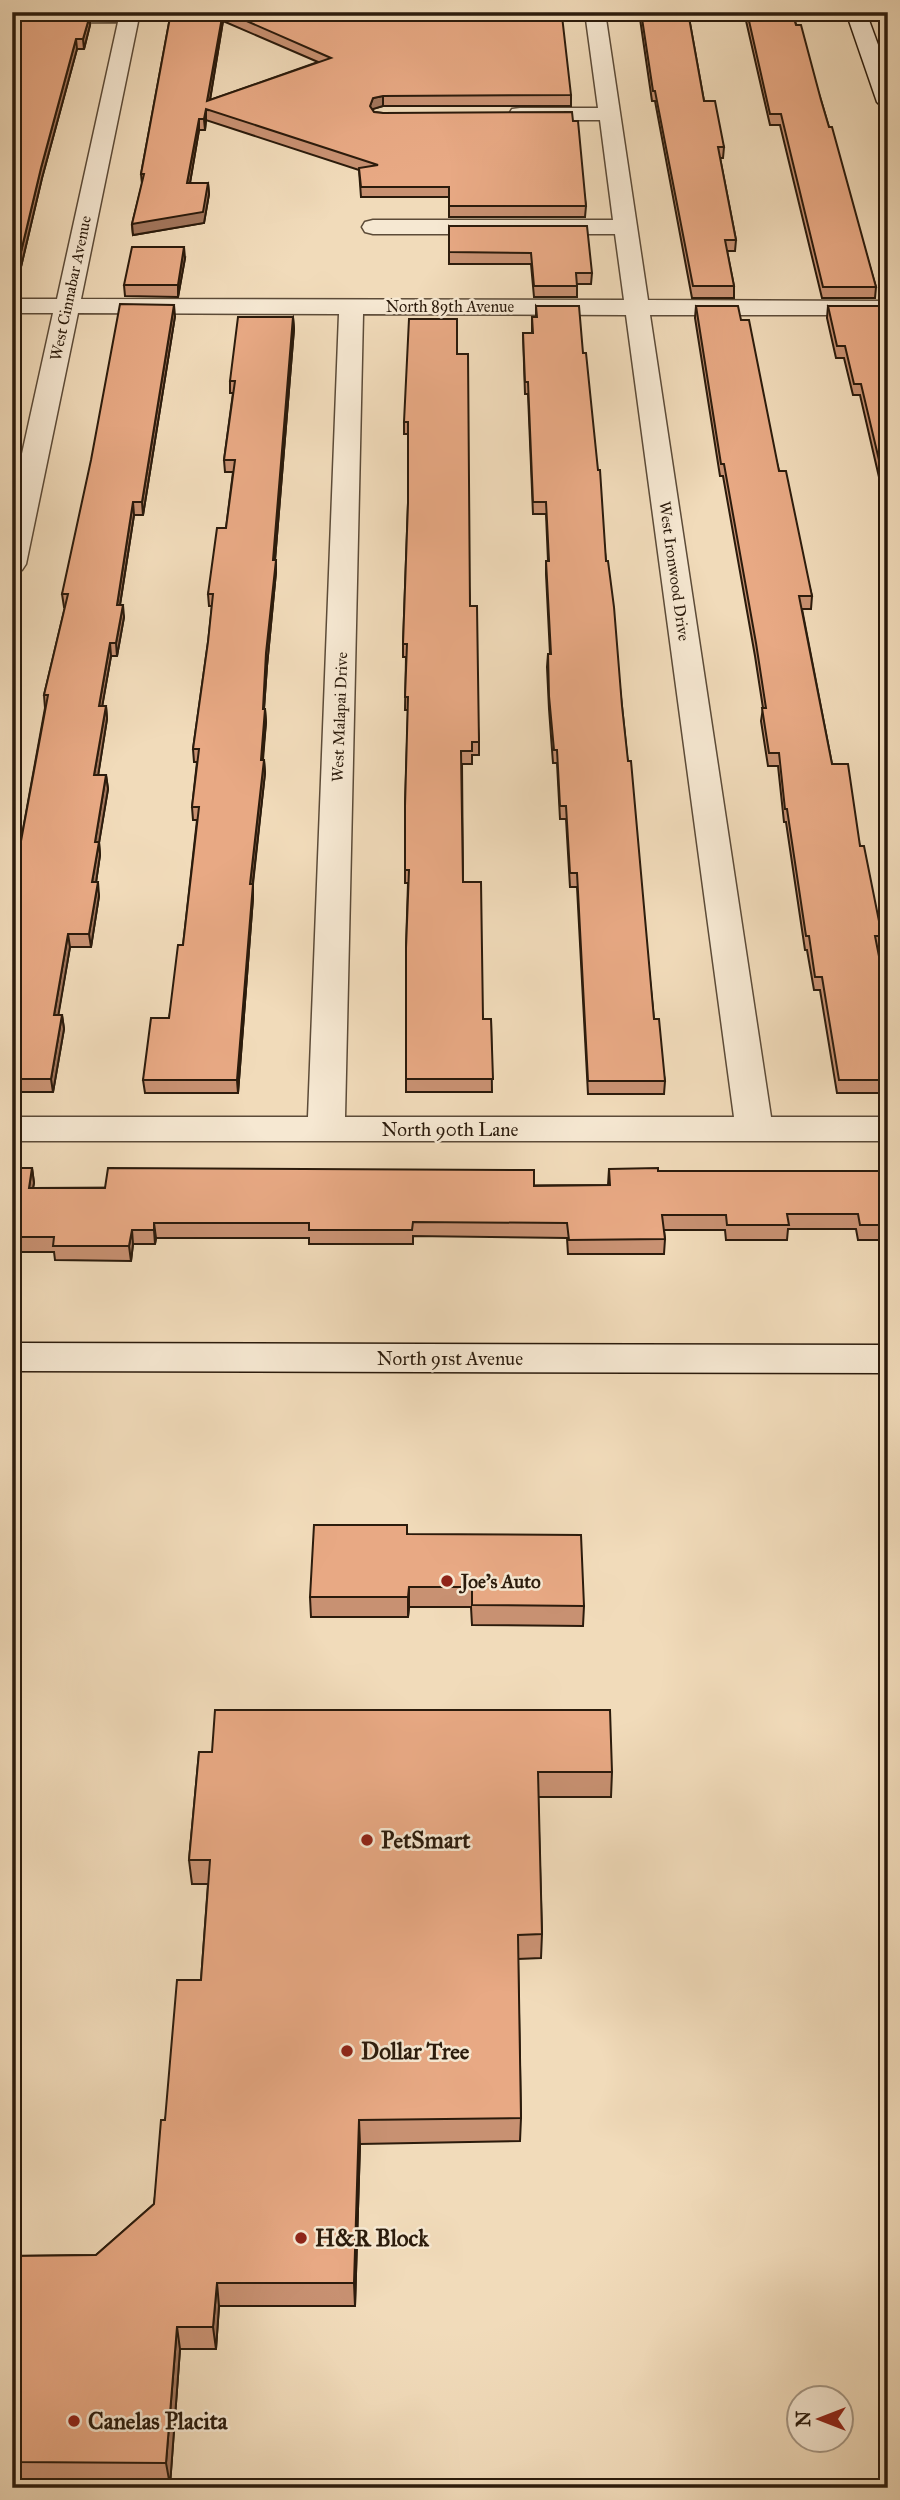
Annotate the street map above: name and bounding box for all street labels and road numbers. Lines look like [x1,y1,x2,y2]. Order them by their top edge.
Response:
street label: West Cinnabar Avenue [46,214,95,362]
street label: North 89th Avenue [386,297,515,316]
street label: West Ironwood Drive [655,500,694,642]
street label: West Malapai Drive [328,651,351,782]
street label: North 90th Lane [382,1118,518,1141]
street label: North 91st Avenue [377,1347,523,1370]

